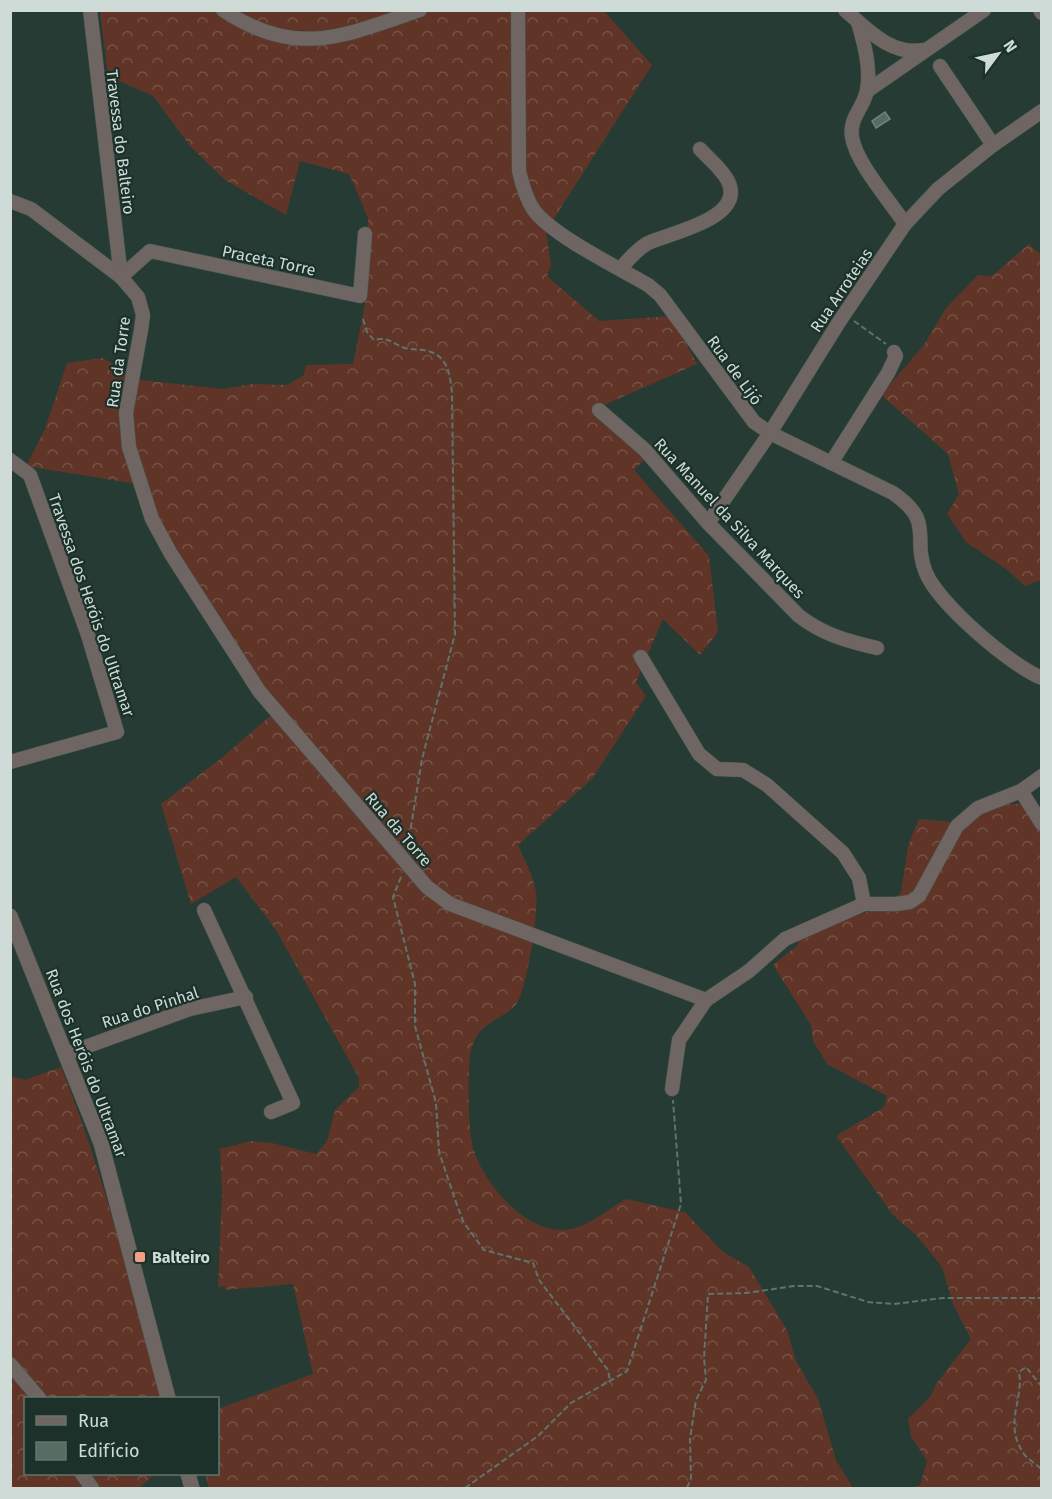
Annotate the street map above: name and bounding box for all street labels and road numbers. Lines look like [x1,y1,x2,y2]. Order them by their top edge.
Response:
street label: Travessa do Balteiro [102,69,139,216]
street label: Praceta Torre [220,241,317,280]
street label: Rua Arroteias [806,245,876,336]
street label: Rua da Torre [103,315,134,409]
street label: Rua de Lijó [703,332,766,409]
street label: Rua Manuel da Silva Marques [650,434,809,602]
street label: Travessa dos Heróis do Ultramar [44,491,139,720]
street label: Rua da Torre [361,788,436,870]
street label: Rua dos Heróis do Ultramar [42,966,132,1161]
street label: Rua do Pinhal [99,983,201,1032]

